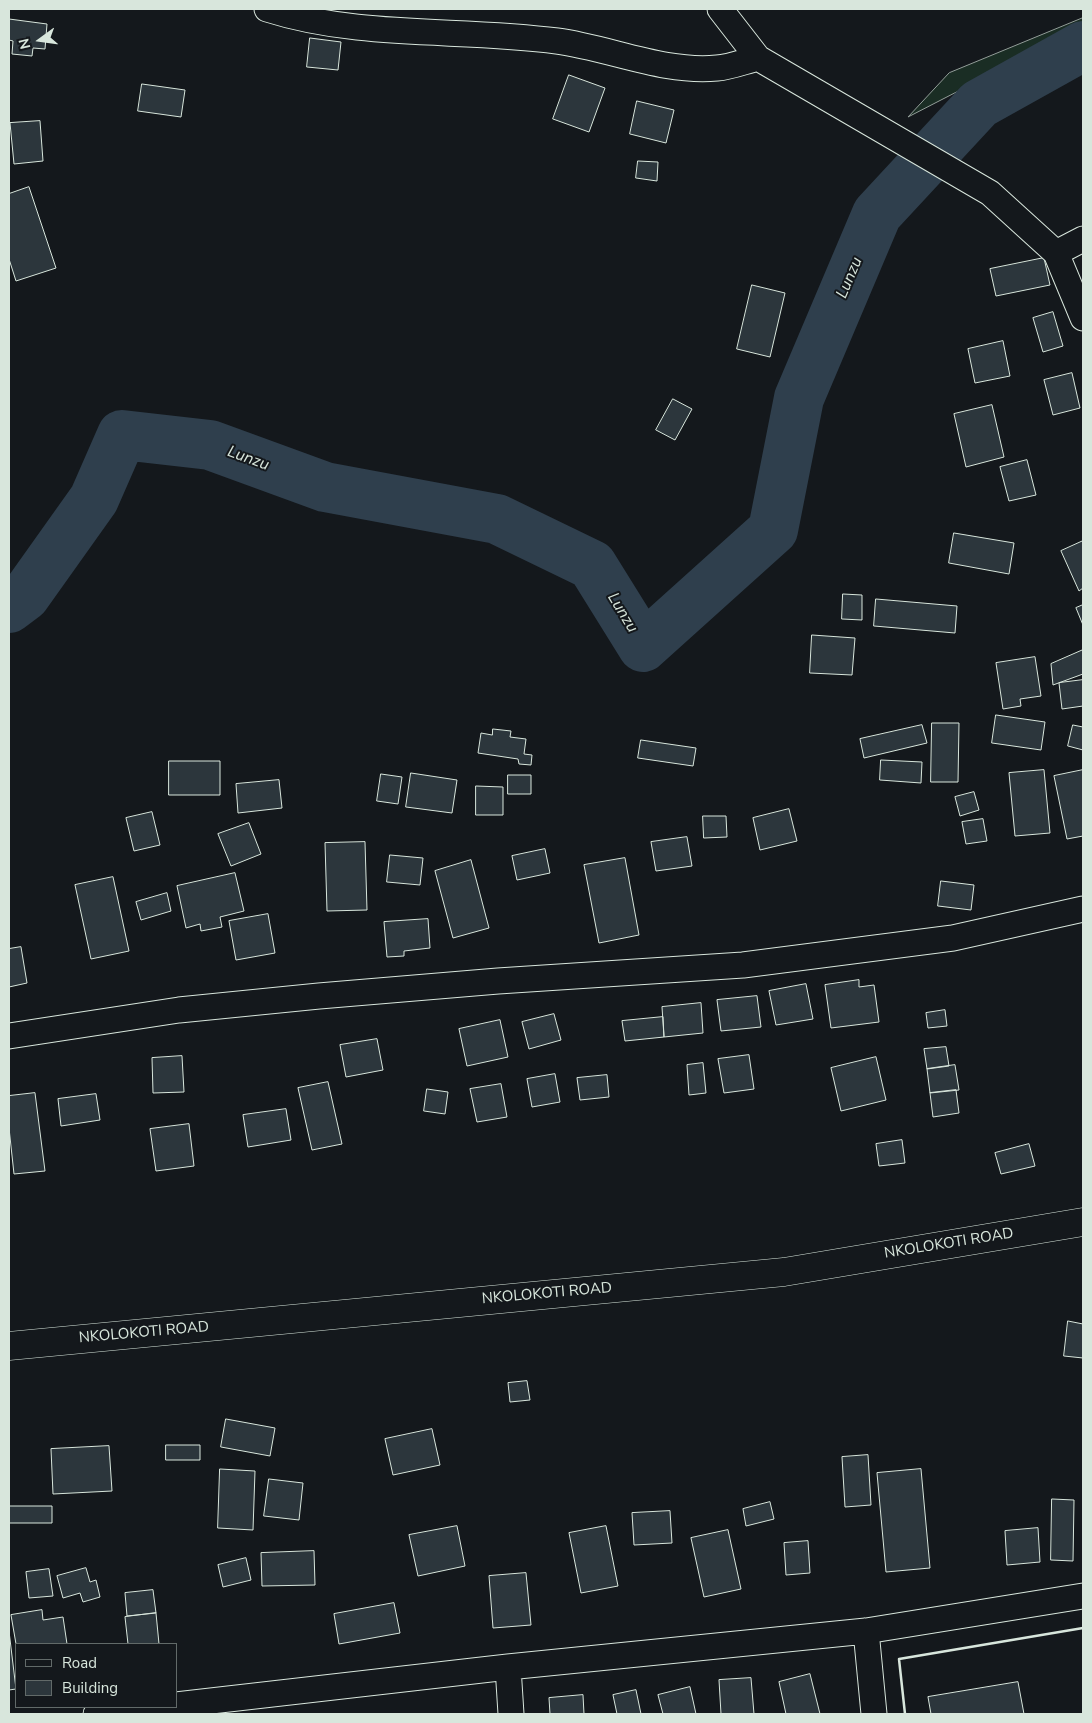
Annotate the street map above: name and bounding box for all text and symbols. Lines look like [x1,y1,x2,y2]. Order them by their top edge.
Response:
north arrow [15,15,65,65]
text: N [14,36,35,51]
water label: Lunzu [833,254,867,302]
water label: Lunzu [225,443,271,475]
water label: Lunzu [603,590,641,636]
street label: NKOLOKOTI ROAD [883,1225,1015,1263]
street label: NKOLOKOTI ROAD [481,1279,613,1309]
street label: NKOLOKOTI ROAD [78,1318,210,1348]
legend [15,1643,178,1708]
text: Road [62,1653,97,1673]
text: Building [62,1678,118,1698]

